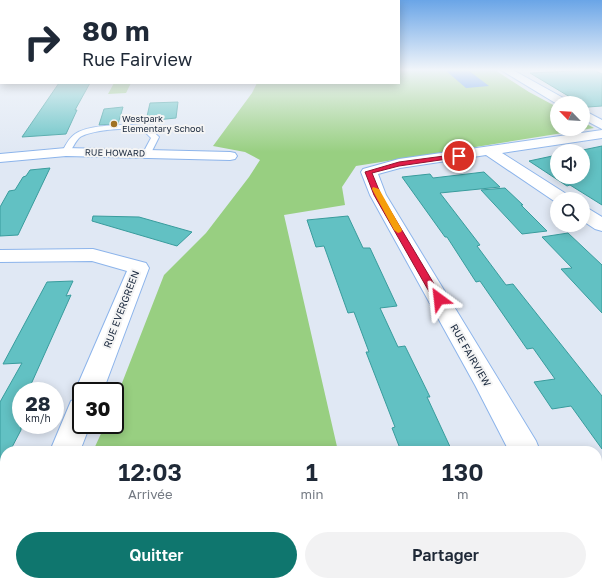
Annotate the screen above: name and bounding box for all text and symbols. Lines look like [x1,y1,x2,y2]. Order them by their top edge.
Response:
text: 80 m [82,14,150,47]
icon: right [16,16,68,68]
text: Rue Fairview [82,48,192,70]
north arrow [550,96,590,136]
map controls [550,96,590,232]
place label: Westpark Elementary School [122,113,204,134]
marker: Westpark Elementary School [109,119,119,129]
pin [442,139,476,173]
button: sound [550,144,590,184]
icon: arrive [448,145,470,167]
street label: RUE HOWARD [85,146,145,159]
button: search [550,192,590,232]
street label: RUE EVERGREEN [101,269,141,349]
position arrow [418,278,460,320]
street label: RUE FAIRVIEW [448,322,494,389]
speed limit sign: 30 [72,382,124,434]
text: 28 [25,391,50,415]
text: km/h [25,412,51,424]
text: 12:03 [118,457,182,486]
text: 1 [306,457,318,486]
text: 130 [442,457,484,486]
text: Arrivée [128,486,172,502]
text: min [300,486,323,502]
text: m [457,486,468,502]
button: Quitter [16,532,297,578]
button: Partager [305,532,586,578]

